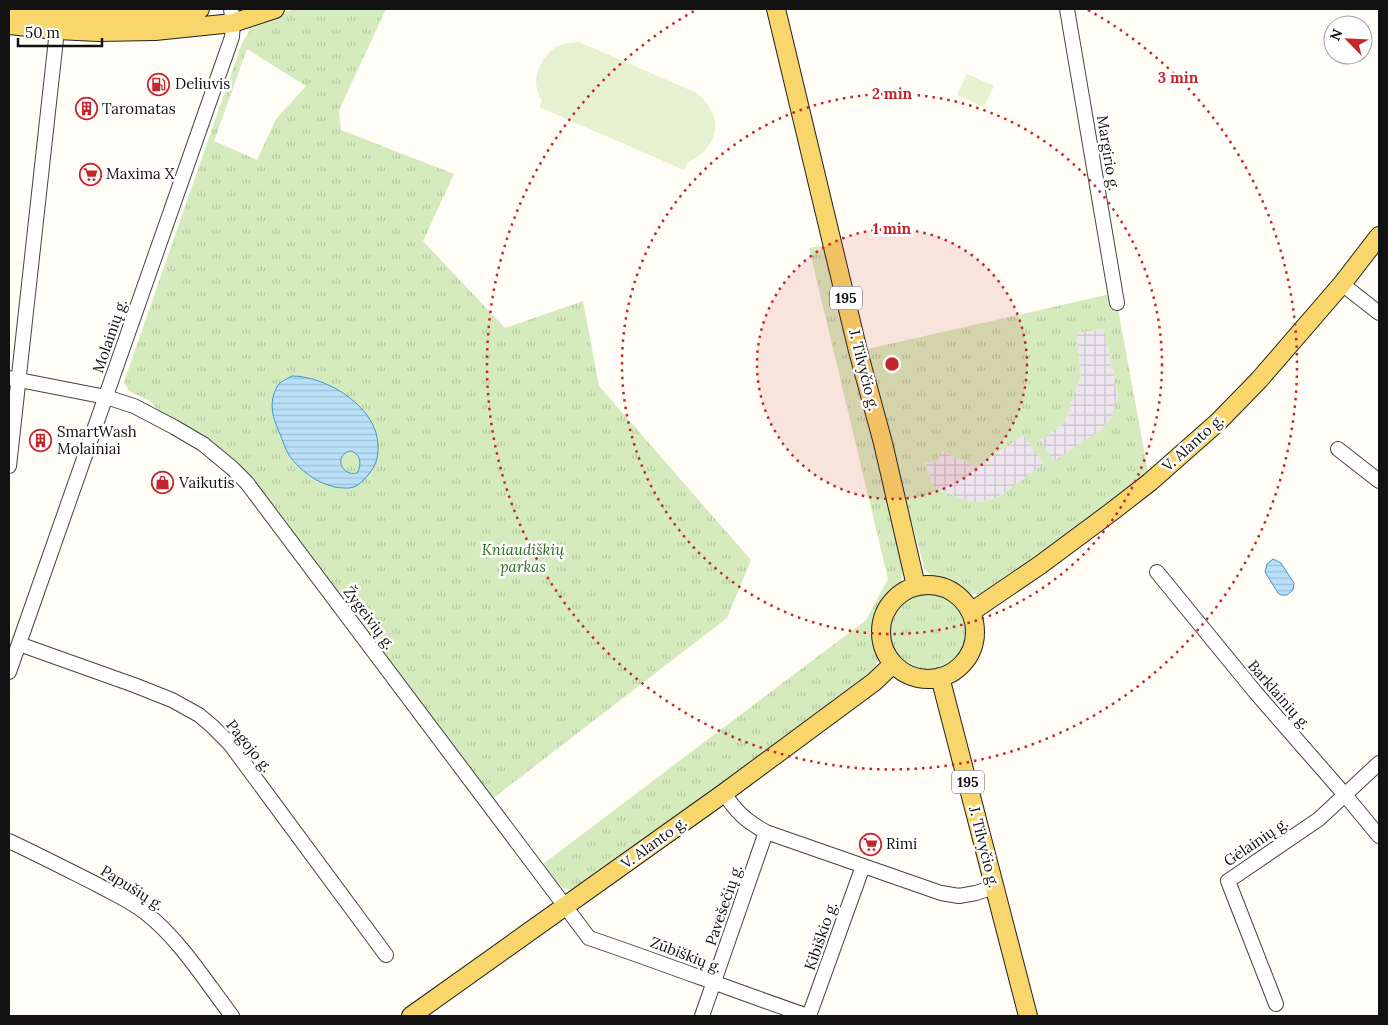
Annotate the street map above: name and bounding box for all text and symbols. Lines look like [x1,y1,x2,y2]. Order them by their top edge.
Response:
scale bar [18,15,101,47]
north arrow [1323,15,1373,65]
text: 50 m [25,23,60,42]
text: N [1326,26,1347,43]
text: 3 min [1158,68,1199,87]
fuel station icon: Deliuvis [147,72,171,96]
place label: Deliuvis [175,74,230,93]
text: 2 min [872,84,913,103]
building icon: Taromatas [74,97,98,121]
place label: Taromatas [102,99,176,118]
street label: Margirio g. [1093,114,1124,192]
supermarket icon: Maxima X [78,162,102,186]
place label: Maxima X [106,164,175,183]
text: 1 min [873,219,912,238]
road number: 195 [830,286,862,310]
street label: Molainių g. [88,296,131,375]
street label: J. Tilvyčio g. [845,326,884,412]
centre of rings [883,355,901,373]
street label: V. Alanto g. [1157,410,1227,476]
place label: SmartWash Molainiai [57,422,137,458]
building icon: SmartWash Molainiai [29,429,53,453]
shop icon: Vaikutis [151,471,175,495]
place label: Vaikutis [178,473,234,492]
park label: Kniaudiškių parkas [482,540,564,576]
street label: Žygeivių g. [340,583,399,653]
street label: Barklainių g. [1244,656,1315,733]
street label: Pagojo g. [222,715,276,776]
road number: 195 [952,770,984,794]
street label: J. Tilvyčio g. [965,803,1004,889]
street label: V. Alanto g. [616,812,690,873]
street label: Gėlainių g. [1220,813,1292,870]
supermarket icon: Rimi [858,832,882,856]
place label: Rimi [886,834,917,853]
street label: Papušių g. [97,861,167,914]
street label: Pavešečių g. [701,862,746,948]
street label: Kibiškio g. [800,899,841,973]
street label: Zūbiškių g. [648,932,725,977]

